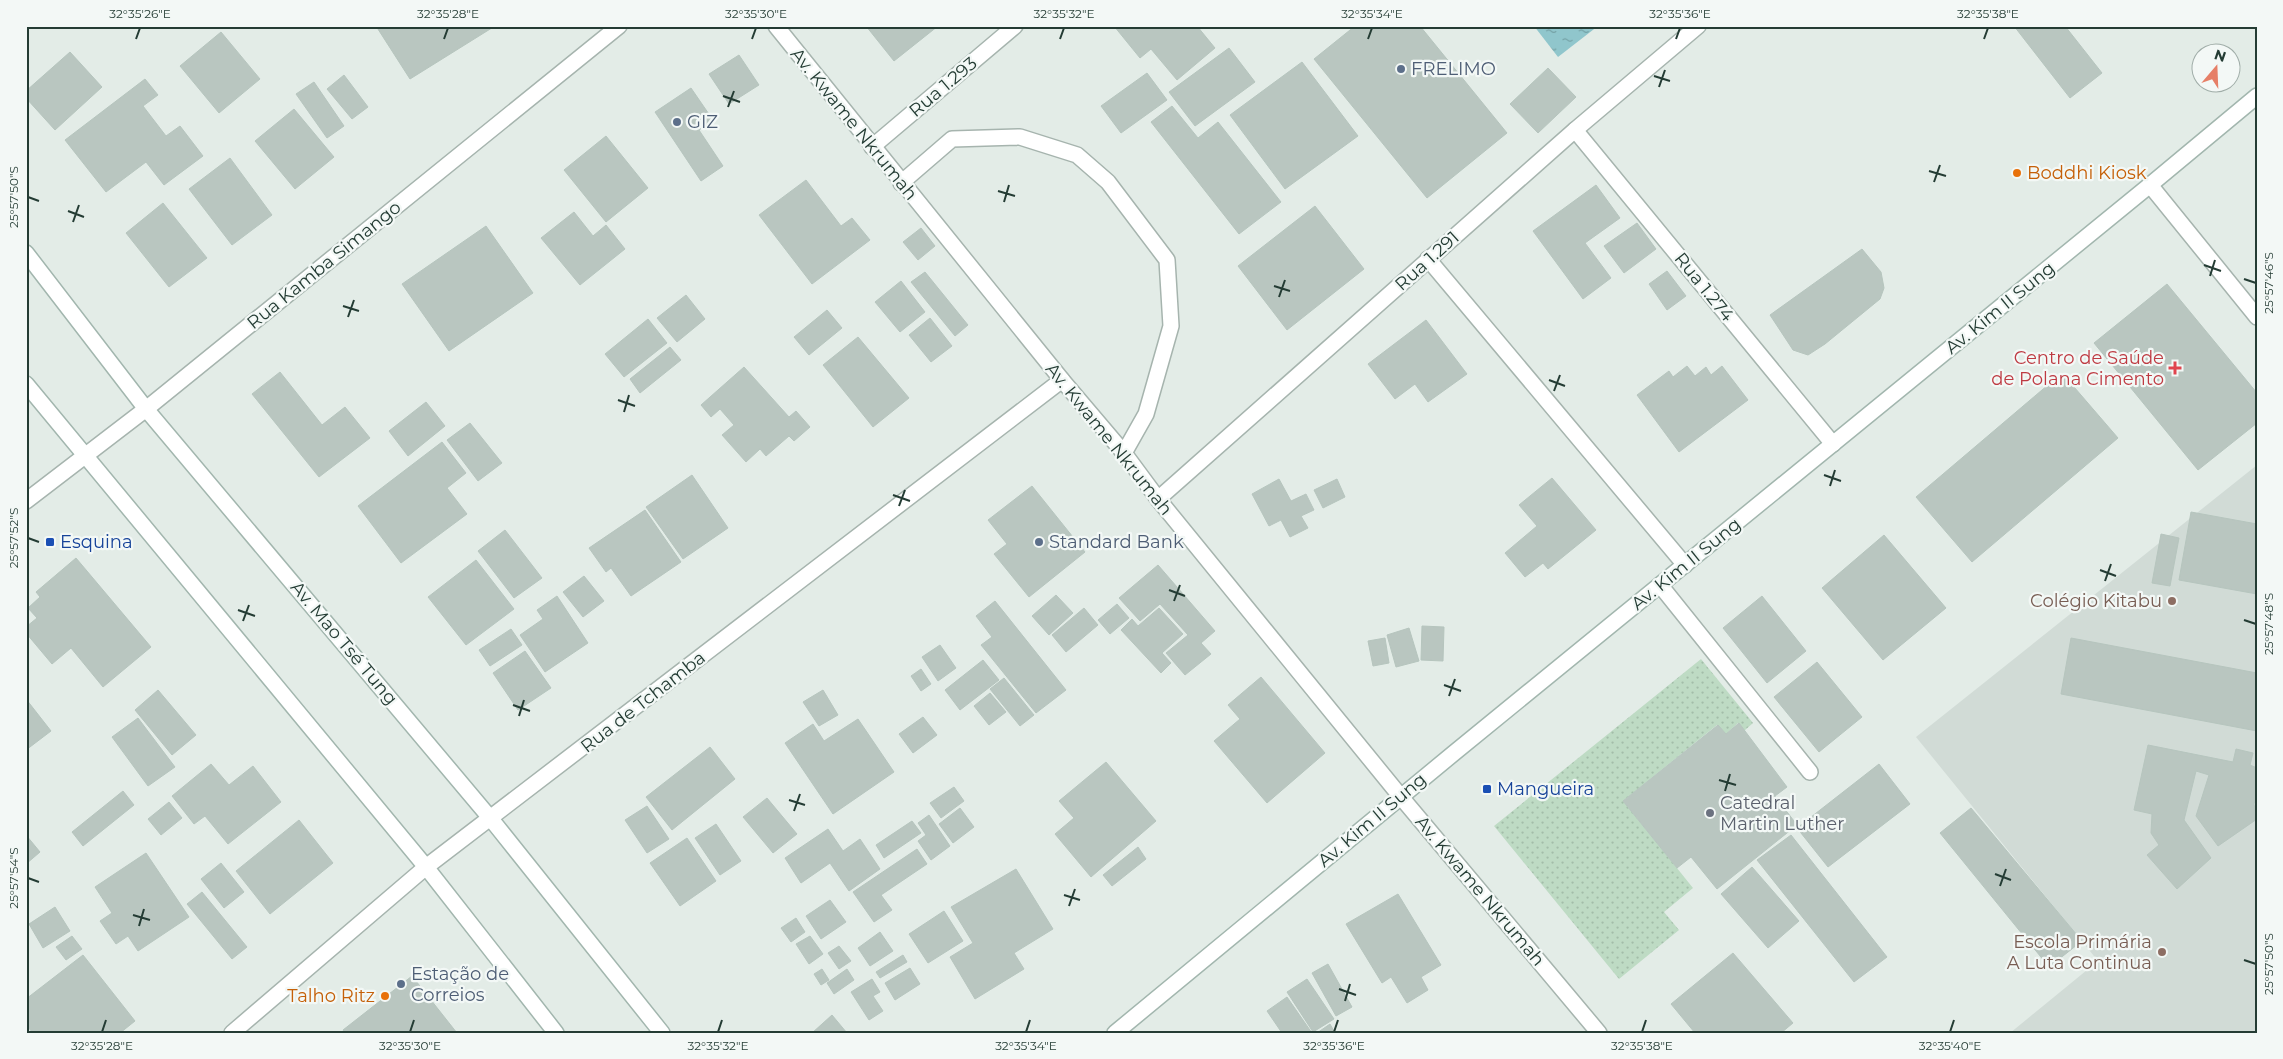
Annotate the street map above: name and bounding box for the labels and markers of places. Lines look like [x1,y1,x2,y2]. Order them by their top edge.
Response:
place label: FRELIMO [1411,58,1496,80]
marker: FRELIMO [1395,63,1407,75]
place label: GIZ [687,111,718,133]
marker: GIZ [671,116,683,128]
place label: Boddhi Kiosk [2027,162,2147,184]
marker: Boddhi Kiosk [2011,167,2023,179]
place label: Centro de Saúde de Polana Cimento [1991,347,2164,390]
marker: Centro de Saúde de Polana Cimento [2168,361,2182,375]
place label: Esquina [60,531,133,553]
place label: Standard Bank [1049,531,1184,553]
marker: Esquina [44,536,56,548]
marker: Standard Bank [1033,536,1045,548]
place label: Colégio Kitabu [2030,590,2162,612]
marker: Colégio Kitabu [2166,595,2178,607]
place label: Mangueira [1497,778,1594,800]
marker: Mangueira [1481,783,1493,795]
place label: Catedral Martin Luther [1720,792,1844,835]
marker: Catedral Martin Luther [1704,807,1716,819]
place label: Escola Primária A Luta Continua [2007,931,2152,974]
marker: Escola Primária A Luta Continua [2156,946,2168,958]
place label: Estação de Correios [411,963,509,1006]
marker: Estação de Correios [395,978,407,990]
place label: Talho Ritz [287,985,375,1007]
marker: Talho Ritz [379,990,391,1002]

